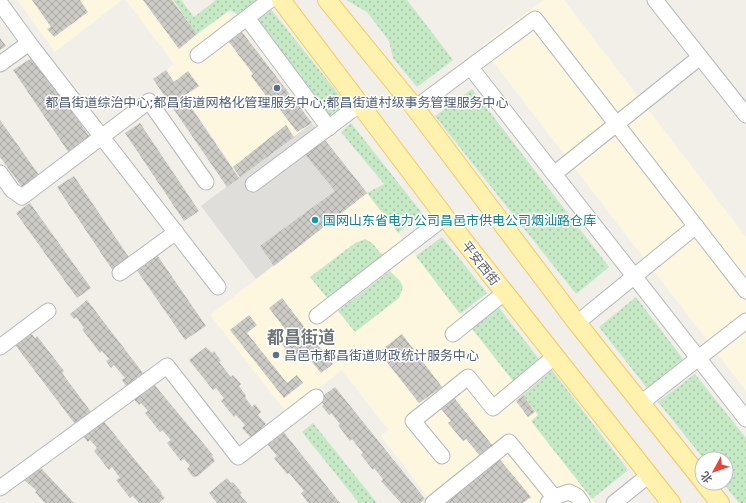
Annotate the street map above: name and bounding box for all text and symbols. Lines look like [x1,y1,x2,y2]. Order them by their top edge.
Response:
marker: 都昌街道综治中心;都昌街道网格化管理服务中心;都昌街道村级事务管理服务中心 [272,83,282,93]
place label: 都昌街道综治中心;都昌街道网格化管理服务中心;都昌街道村级事务管理服务中心 [46,94,508,110]
place label: 国网山东省电力公司昌邑市供电公司烟汕路仓库 [323,212,596,228]
marker: 国网山东省电力公司昌邑市供电公司烟汕路仓库 [310,215,320,225]
street label: 平安西街 [459,238,503,288]
district label: 都昌街道 [267,326,335,347]
place label: 昌邑市都昌街道财政统计服务中心 [284,347,479,363]
marker: 昌邑市都昌街道财政统计服务中心 [271,350,281,360]
north arrow [694,451,734,491]
text: 北 [697,469,714,486]

